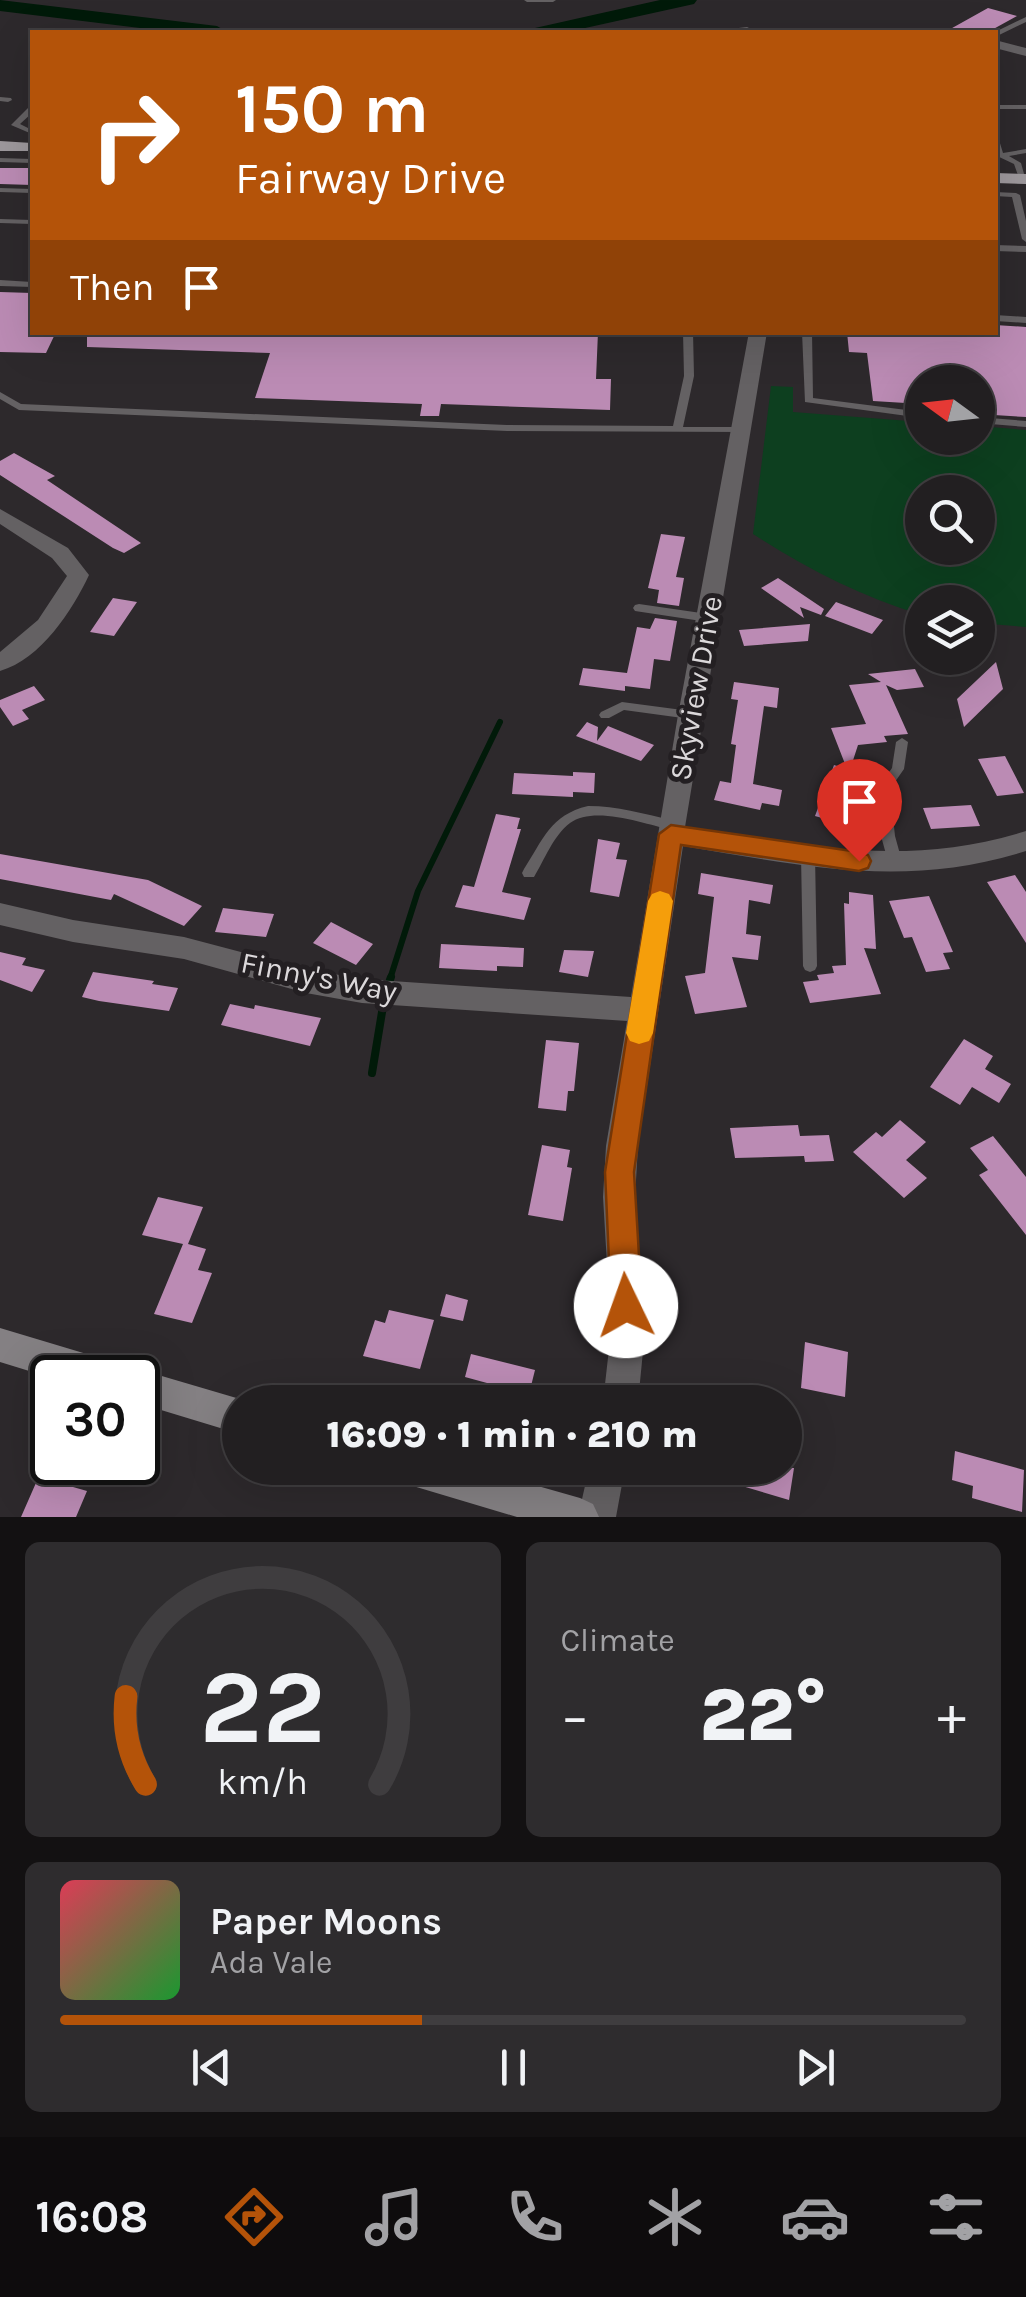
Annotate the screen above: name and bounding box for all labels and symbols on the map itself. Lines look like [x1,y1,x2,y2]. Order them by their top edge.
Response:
north arrow [905,365,995,455]
street label: Skyview Drive [662,593,730,783]
pin [817,759,902,862]
street label: Finny's Way [238,944,400,1010]
position arrow [574,1254,678,1358]
speed limit sign: 30 [30,1355,160,1485]

